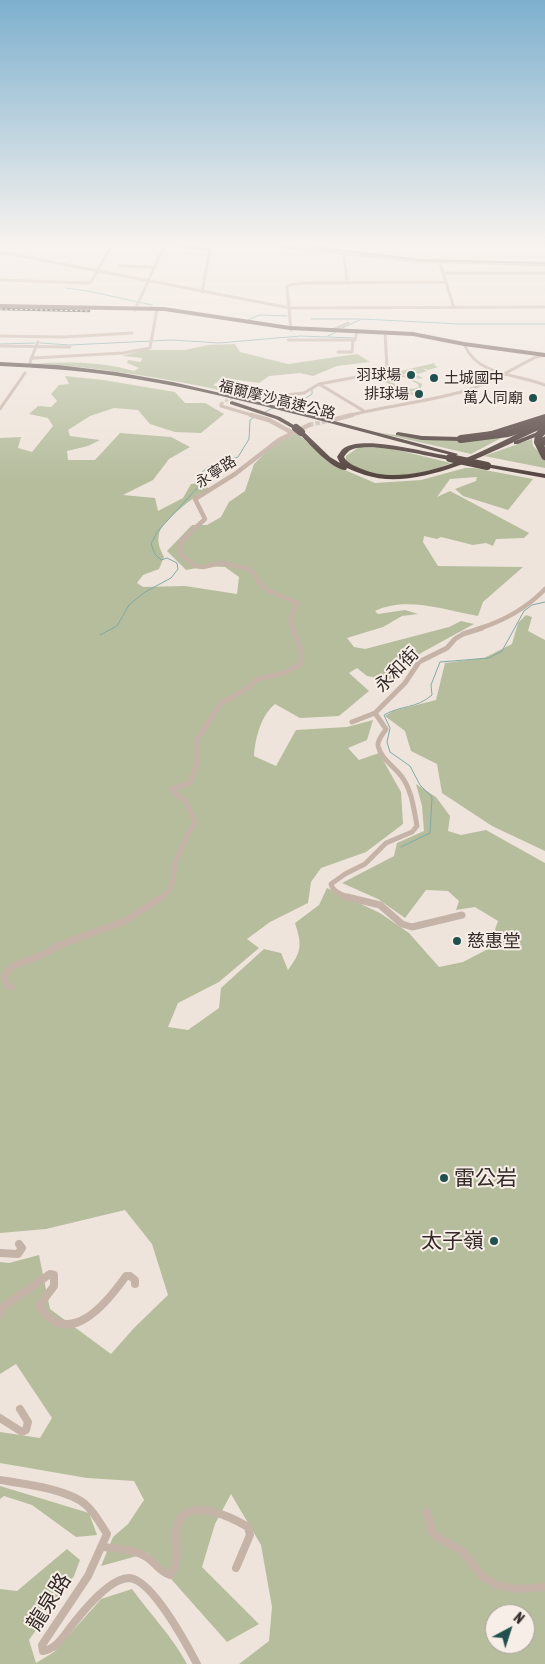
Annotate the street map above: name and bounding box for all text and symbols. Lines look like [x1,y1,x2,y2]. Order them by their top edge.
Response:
place label: 羽球場 [356,366,401,384]
marker: 羽球場 [405,369,417,381]
place label: 土城國中 [444,369,504,387]
marker: 土城國中 [428,372,440,384]
street label: 福爾摩沙高速公路 [217,377,337,423]
place label: 排球場 [364,385,409,403]
marker: 排球場 [413,388,425,400]
place label: 萬人同廟 [463,389,523,407]
marker: 萬人同廟 [527,392,539,404]
street label: 永寧路 [192,452,240,492]
street label: 永和街 [370,643,424,697]
place label: 慈惠堂 [467,930,521,952]
marker: 慈惠堂 [451,935,463,947]
place label: 雷公岩 [454,1165,517,1191]
marker: 雷公岩 [438,1172,450,1184]
place label: 太子嶺 [421,1228,484,1254]
marker: 太子嶺 [488,1235,500,1247]
street label: 龍泉路 [22,1569,76,1635]
north arrow [485,1604,535,1654]
text: N [511,1609,527,1627]

